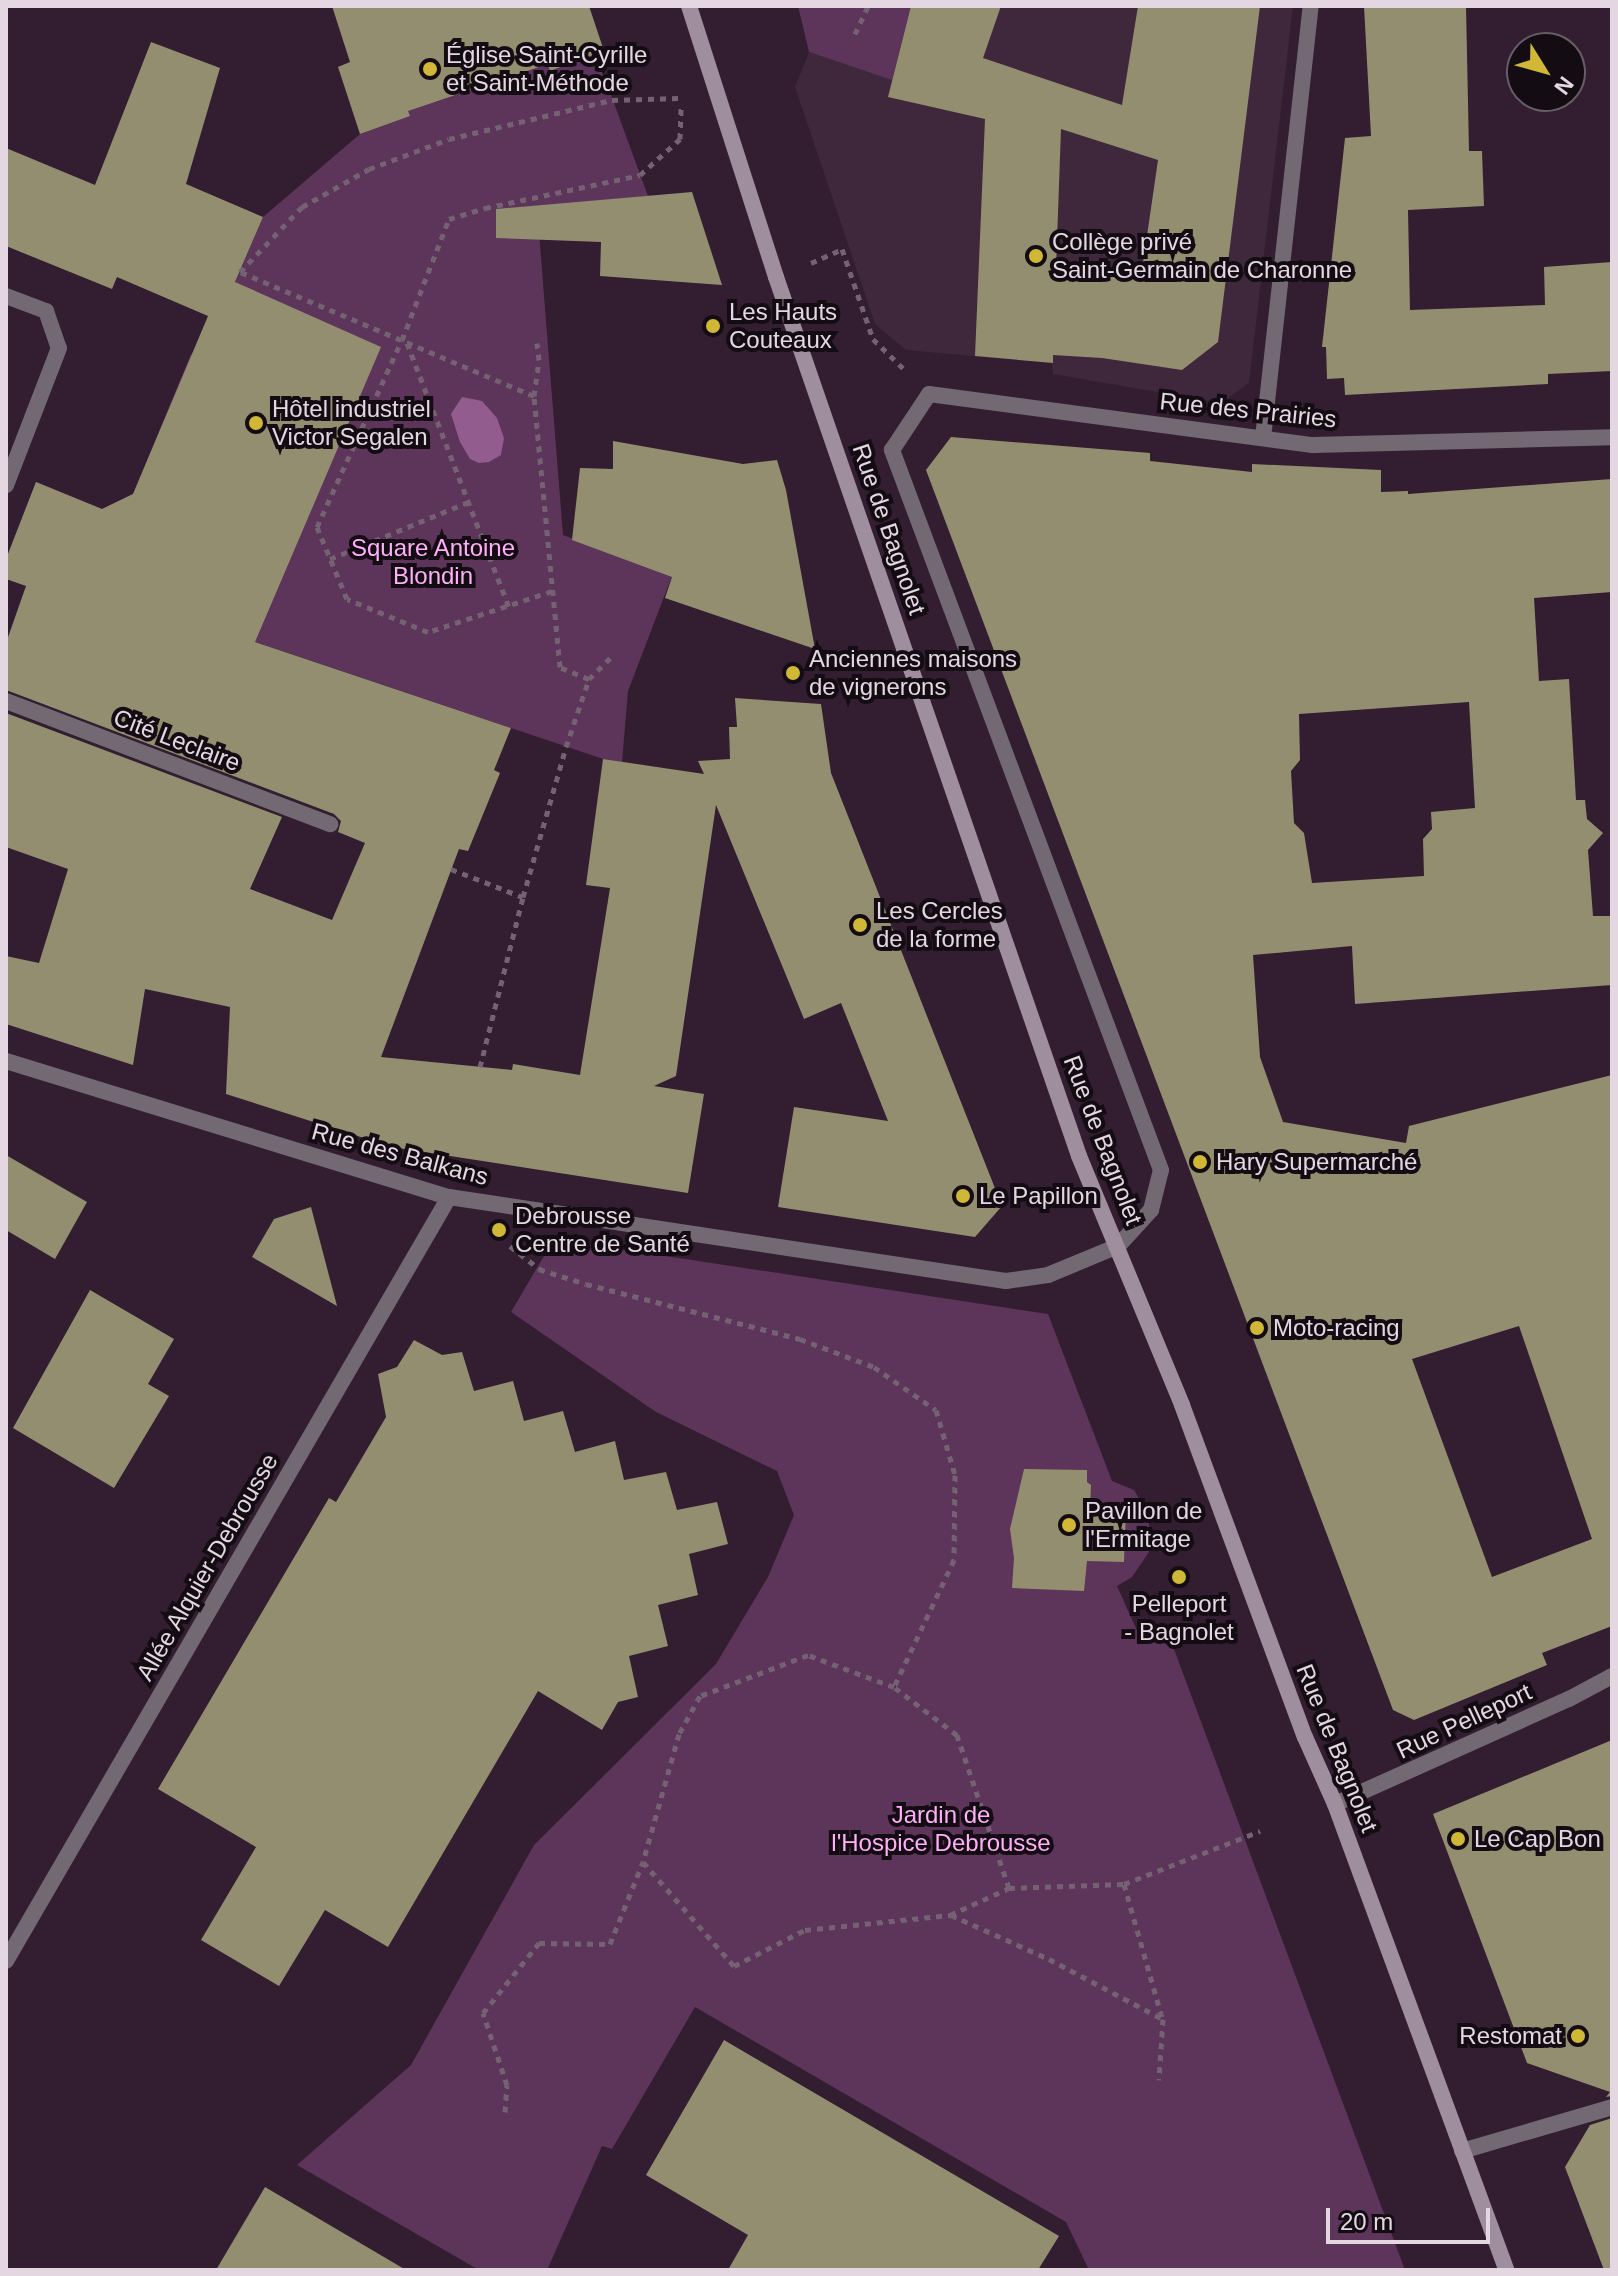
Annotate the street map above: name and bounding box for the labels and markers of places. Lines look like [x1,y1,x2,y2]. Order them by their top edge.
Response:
place label: Église Saint-Cyrille et Saint-Méthode [446,41,647,97]
marker: Église Saint-Cyrille et Saint-Méthode [421,60,439,78]
place label: Collège privé Saint-Germain de Charonne [1052,228,1352,284]
marker: Collège privé Saint-Germain de Charonne [1027,247,1045,265]
place label: Les Hauts Couteaux [729,298,837,354]
marker: Les Hauts Couteaux [704,317,722,335]
place label: Hôtel industriel Victor Segalen [272,395,431,451]
marker: Hôtel industriel Victor Segalen [247,414,265,432]
place label: Anciennes maisons de vignerons [809,645,1017,701]
marker: Anciennes maisons de vignerons [784,664,802,682]
place label: Les Cercles de la forme [876,897,1003,953]
marker: Les Cercles de la forme [851,916,869,934]
place label: Hary Supermarché [1216,1148,1417,1176]
marker: Hary Supermarché [1191,1153,1209,1171]
place label: Le Papillon [979,1182,1098,1210]
marker: Le Papillon [954,1187,972,1205]
place label: Debrousse Centre de Santé [515,1202,690,1258]
marker: Debrousse Centre de Santé [490,1221,508,1239]
place label: Moto-racing [1273,1314,1400,1342]
marker: Moto-racing [1248,1319,1266,1337]
place label: Pavillon de l'Ermitage [1085,1497,1202,1553]
marker: Pavillon de l'Ermitage [1060,1516,1078,1534]
marker: Pelleport - Bagnolet [1170,1568,1188,1586]
place label: Pelleport - Bagnolet [1124,1590,1234,1646]
place label: Le Cap Bon [1474,1825,1601,1853]
marker: Le Cap Bon [1449,1830,1467,1848]
place label: Restomat [1459,2022,1562,2050]
marker: Restomat [1569,2027,1587,2045]

